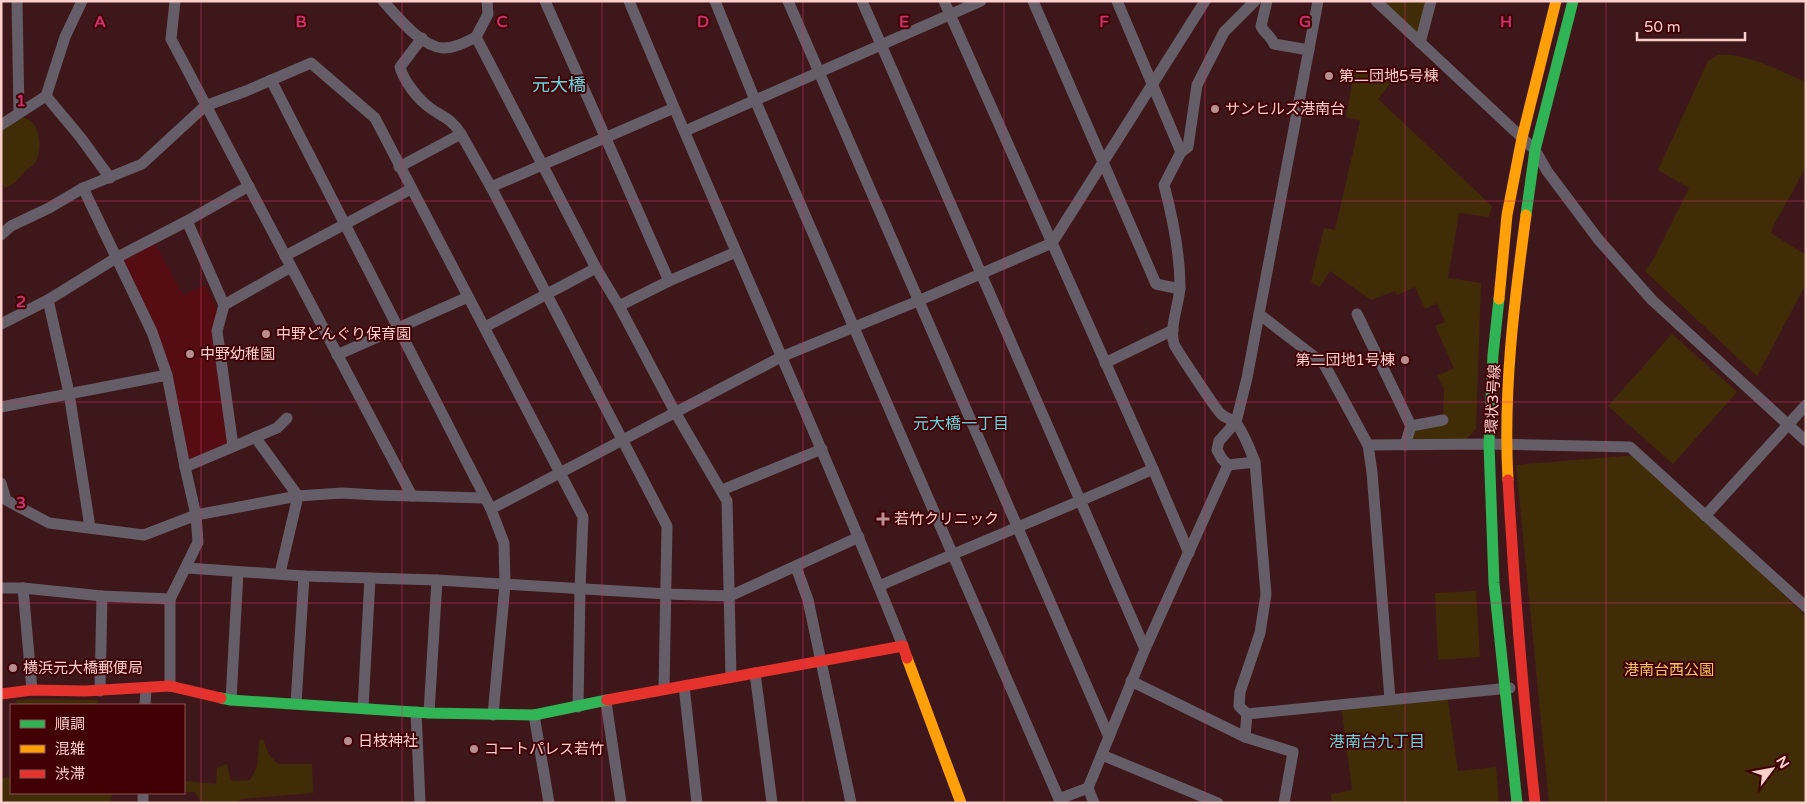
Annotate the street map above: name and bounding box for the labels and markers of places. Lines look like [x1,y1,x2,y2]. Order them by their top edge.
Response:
place label: 第二団地5号棟 [1339,67,1438,85]
marker: 第二団地5号棟 [1323,70,1335,82]
place label: サンヒルズ港南台 [1225,100,1345,118]
marker: サンヒルズ港南台 [1209,103,1221,115]
place label: 中野どんぐり保育園 [276,325,411,343]
marker: 中野どんぐり保育園 [260,328,272,340]
place label: 中野幼稚園 [200,345,275,363]
marker: 中野幼稚園 [184,348,196,360]
place label: 第二団地1号棟 [1296,351,1395,369]
marker: 第二団地1号棟 [1399,354,1411,366]
place label: 若竹クリニック [894,510,999,528]
marker: 若竹クリニック [876,512,890,526]
place label: 横浜元大橋郵便局 [23,659,143,677]
marker: 横浜元大橋郵便局 [7,662,19,674]
place label: 日枝神社 [358,732,418,750]
marker: 日枝神社 [342,735,354,747]
place label: コートパレス若竹 [484,740,604,758]
marker: コートパレス若竹 [468,743,480,755]

